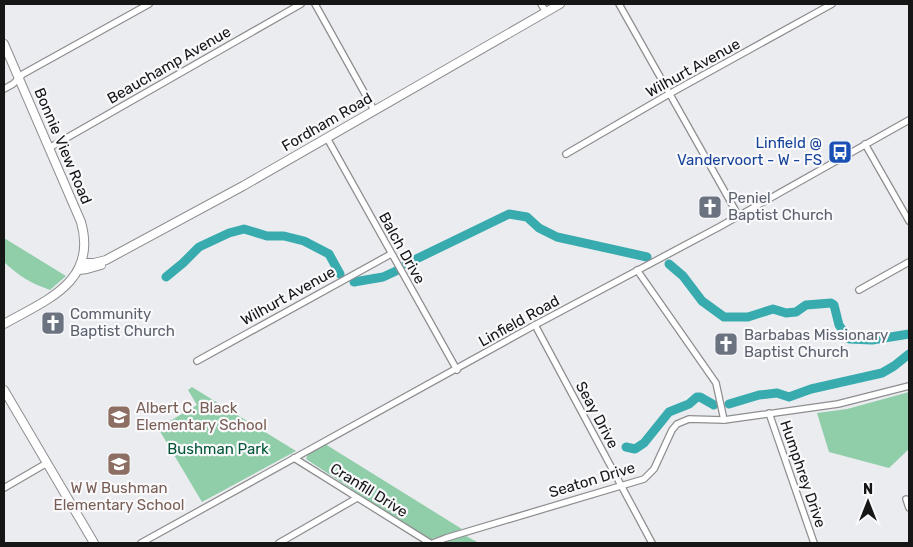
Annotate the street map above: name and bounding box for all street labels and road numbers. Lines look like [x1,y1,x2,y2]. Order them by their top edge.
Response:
street label: Beauchamp Avenue [104,22,234,108]
street label: Wilhurt Avenue [643,35,743,101]
street label: Bonnie View Road [30,85,96,207]
street label: Fordham Road [278,89,376,155]
street label: Balch Drive [375,209,429,287]
street label: Wilhurt Avenue [238,263,338,329]
street label: Linfield Road [476,291,562,351]
street label: Seay Drive [572,378,622,452]
street label: Humphrey Drive [776,418,830,530]
street label: Seaton Drive [547,458,637,502]
street label: Cranfill Drive [327,459,411,521]

